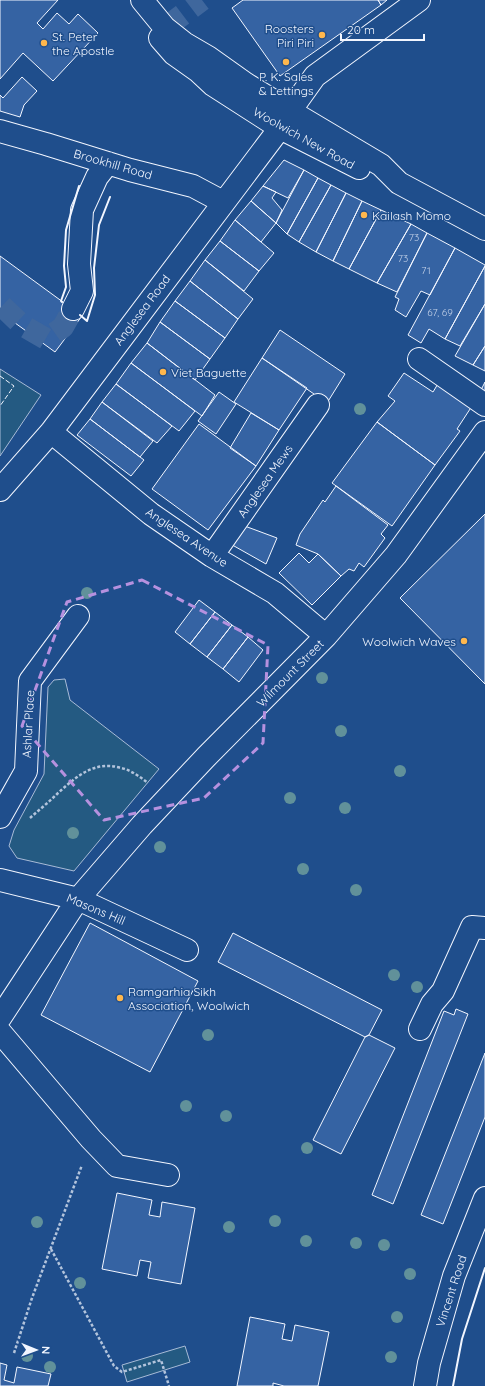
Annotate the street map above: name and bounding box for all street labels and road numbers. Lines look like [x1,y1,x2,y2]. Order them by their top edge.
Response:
street label: Woolwich New Road [251,104,357,172]
street label: Brookhill Road [72,146,154,182]
street label: Anglesea Road [111,272,173,348]
street label: Anglesea Mews [234,441,296,520]
street label: Anglesea Avenue [143,504,231,570]
street label: Wilmount Street [253,636,327,710]
street label: Ashlar Place [19,689,37,759]
street label: Masons Hill [64,890,128,928]
street label: Vincent Road [432,1253,470,1329]

